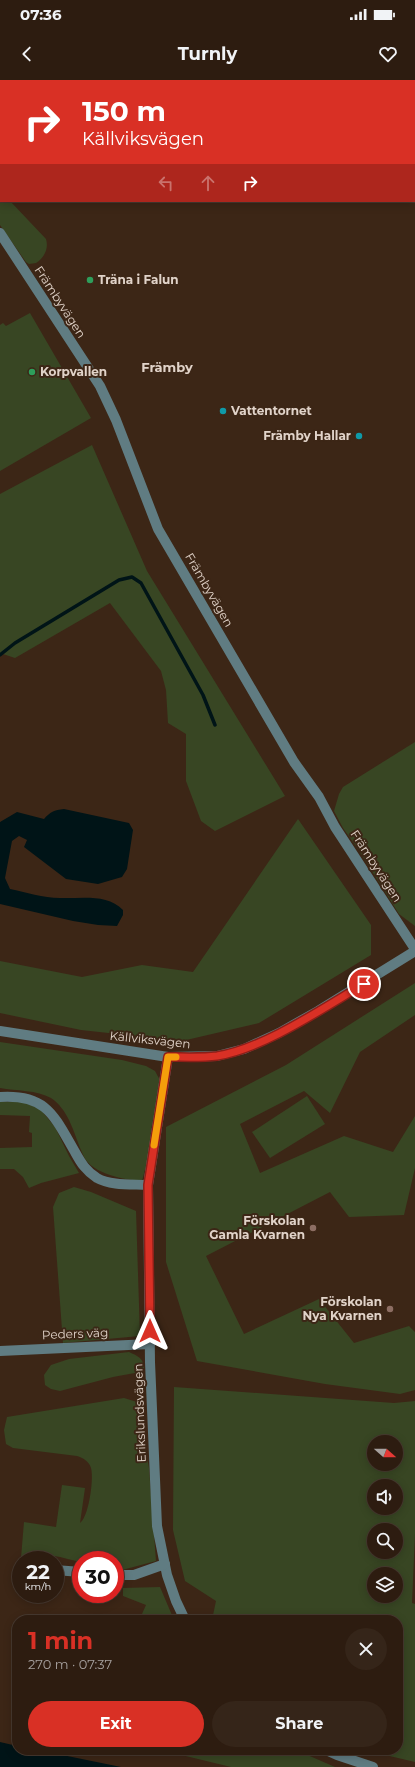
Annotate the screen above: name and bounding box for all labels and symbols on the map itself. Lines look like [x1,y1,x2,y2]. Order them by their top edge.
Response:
street label: Främbyvägen [32,263,89,341]
place label: Träna i Falun [98,272,179,287]
marker: Träna i Falun [85,275,95,285]
district label: Främby [141,359,193,375]
place label: Korpvallen [40,364,107,379]
marker: Korpvallen [27,367,37,377]
place label: Vattentornet [230,403,313,418]
marker: Vattentornet [218,406,228,416]
place label: Främby Hallar [263,428,351,443]
marker: Främby Hallar [354,431,364,441]
street label: Främbyvägen [182,550,237,629]
street label: Främbyvägen [348,827,405,905]
pin [347,967,381,1001]
street label: Källviksvägen [109,1028,191,1051]
place label: Förskolan Gamla Kvarnen [209,1213,305,1242]
marker: Förskolan Gamla Kvarnen [308,1223,318,1233]
place label: Förskolan Nya Kvarnen [303,1294,382,1323]
marker: Förskolan Nya Kvarnen [385,1304,395,1314]
position arrow [129,1310,171,1352]
street label: Peders väg [42,1325,108,1342]
street label: Erikslundsvägen [130,1363,149,1463]
north arrow [367,1435,403,1471]
speed limit sign: 30 [72,1551,124,1603]

